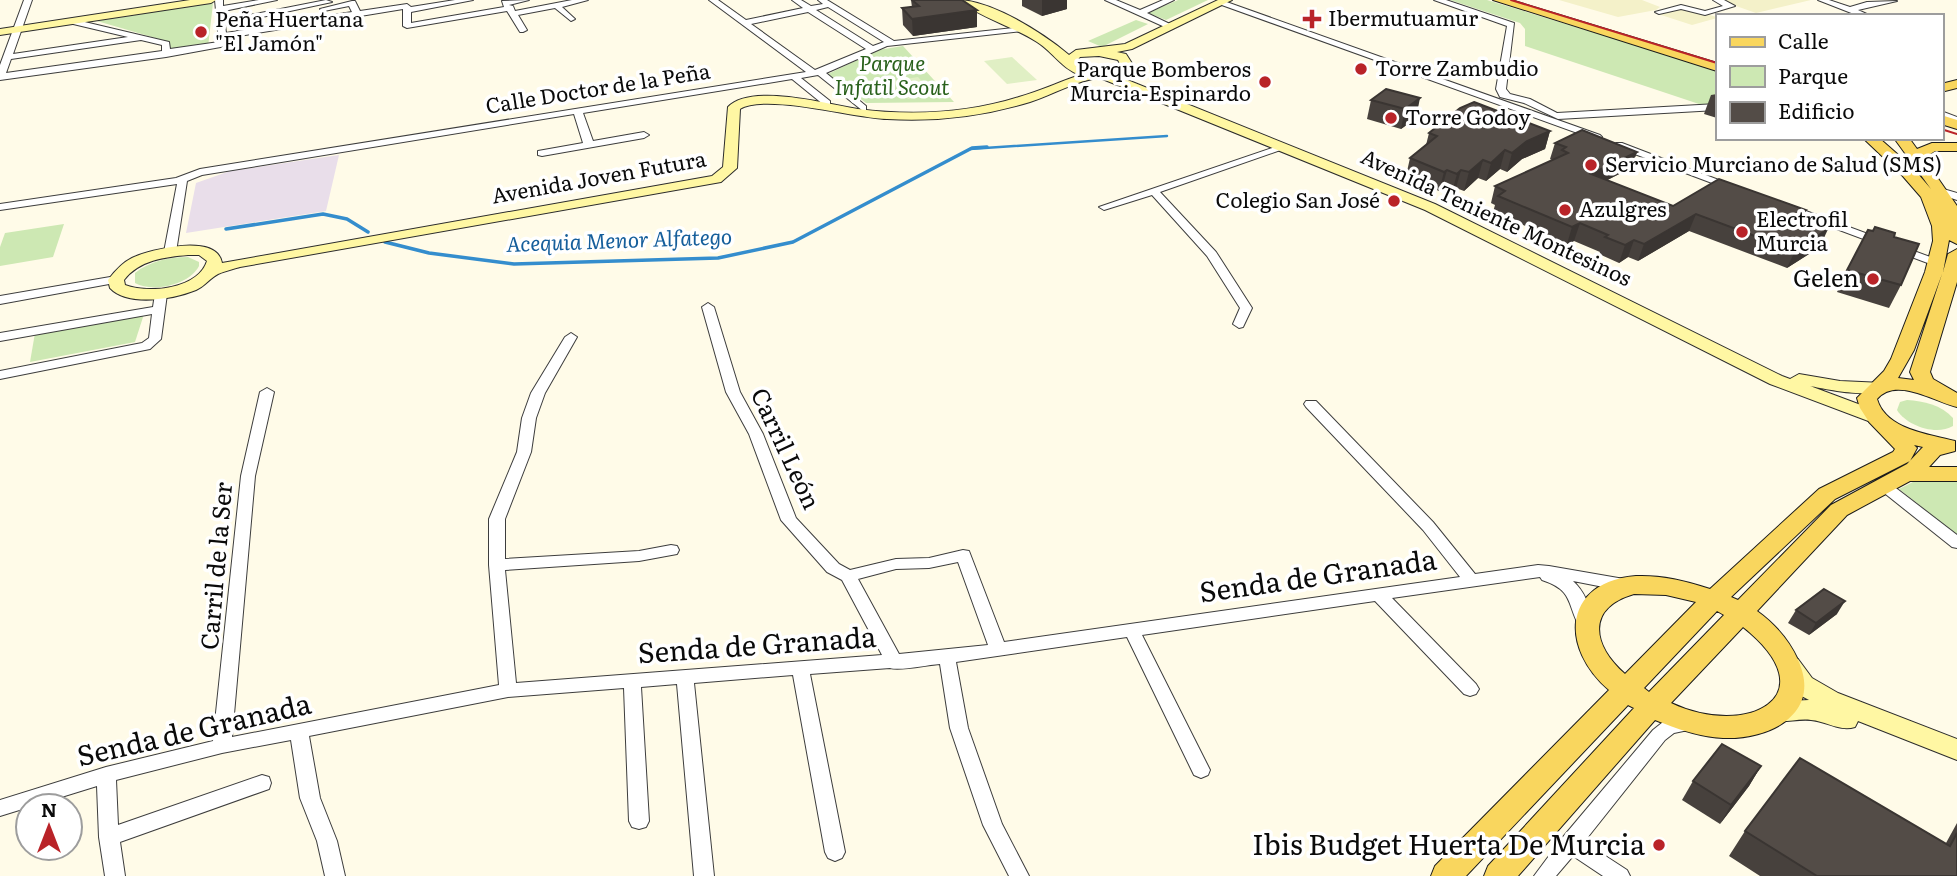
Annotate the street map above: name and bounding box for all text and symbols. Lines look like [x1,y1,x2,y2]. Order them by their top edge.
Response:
place label: Ibermutuamur [1328,1,1478,32]
place label: Peña Huertana "El Jamón" [215,2,364,57]
marker: Ibermutuamur [1302,9,1322,29]
legend [1716,14,1943,140]
marker: Peña Huertana "El Jamón" [193,24,209,40]
text: Calle [1778,24,1829,55]
park label: Parque Infatil Scout [834,46,950,101]
place label: Torre Zambudio [1375,51,1539,82]
place label: Parque Bomberos Murcia-Espinardo [1069,52,1251,107]
street label: Calle Doctor de la Peña [483,53,713,120]
text: Parque [1778,59,1848,90]
marker: Torre Zambudio [1353,61,1369,77]
marker: Parque Bomberos Murcia-Espinardo [1257,74,1273,90]
text: Edificio [1778,94,1854,125]
place label: Torre Godoy [1405,100,1532,131]
marker: Torre Godoy [1383,110,1399,126]
street label: Avenida Teniente Montesinos [1357,139,1637,292]
street label: Avenida Joven Futura [489,141,709,210]
place label: Servicio Murciano de Salud (SMS) [1605,147,1942,178]
marker: Servicio Murciano de Salud (SMS) [1583,157,1599,173]
place label: Colegio San José [1216,183,1380,214]
place label: Azulgres [1579,192,1667,223]
marker: Colegio San José [1386,193,1402,209]
marker: Azulgres [1557,202,1573,218]
place label: Electrofil Murcia [1756,202,1848,257]
water label: Acequia Menor Alfatego [505,219,733,258]
marker: Electrofil Murcia [1734,224,1750,240]
place label: Gelen [1793,259,1859,294]
marker: Gelen [1865,271,1881,287]
street label: Carril León [744,382,831,514]
street label: Carril de la Ser [190,480,239,651]
street label: Senda de Granada [1196,537,1439,611]
street label: Senda de Granada [636,614,878,672]
street label: Senda de Granada [72,681,315,775]
north arrow [14,792,84,862]
text: N [41,795,57,823]
place label: Ibis Budget Huerta De Murcia [1252,822,1645,864]
marker: Ibis Budget Huerta De Murcia [1651,837,1667,853]

